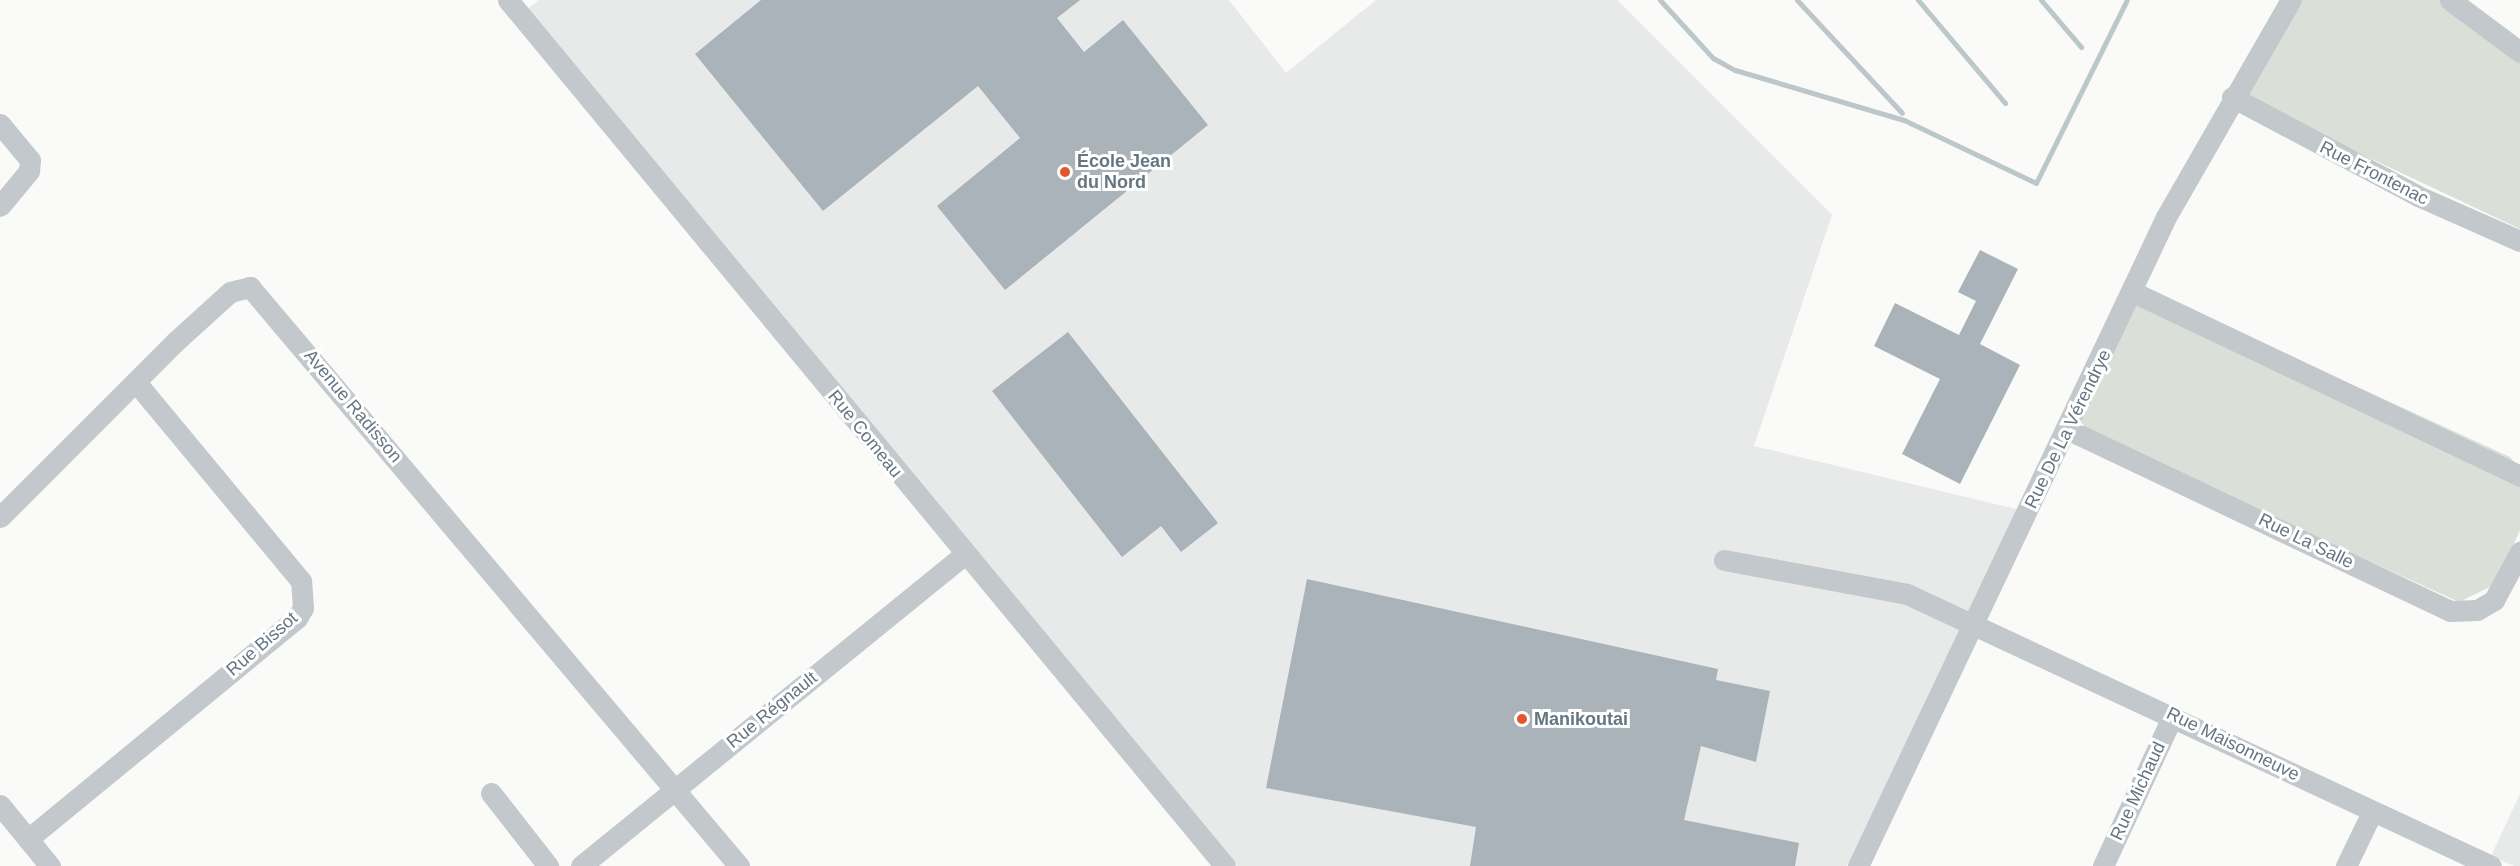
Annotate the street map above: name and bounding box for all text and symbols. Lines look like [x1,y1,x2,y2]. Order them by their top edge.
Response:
street label: Rue Frontenac [2316,136,2432,210]
place label: École Jean du Nord [1077,151,1171,194]
marker: École Jean du Nord [1058,165,1072,179]
street label: Avenue Radisson [299,345,407,467]
street label: Rue De La Vérendrye [2020,346,2116,512]
street label: Rue Comeau [823,386,907,482]
street label: Rue La Salle [2255,509,2357,573]
street label: Rue Bissot [222,607,302,681]
street label: Rue Régnault [722,667,822,753]
street label: Rue Maisonneuve [2163,702,2303,786]
place label: Manikoutai [1534,708,1628,730]
marker: Manikoutai [1515,712,1529,726]
street label: Rue Michaud [2106,738,2170,844]

